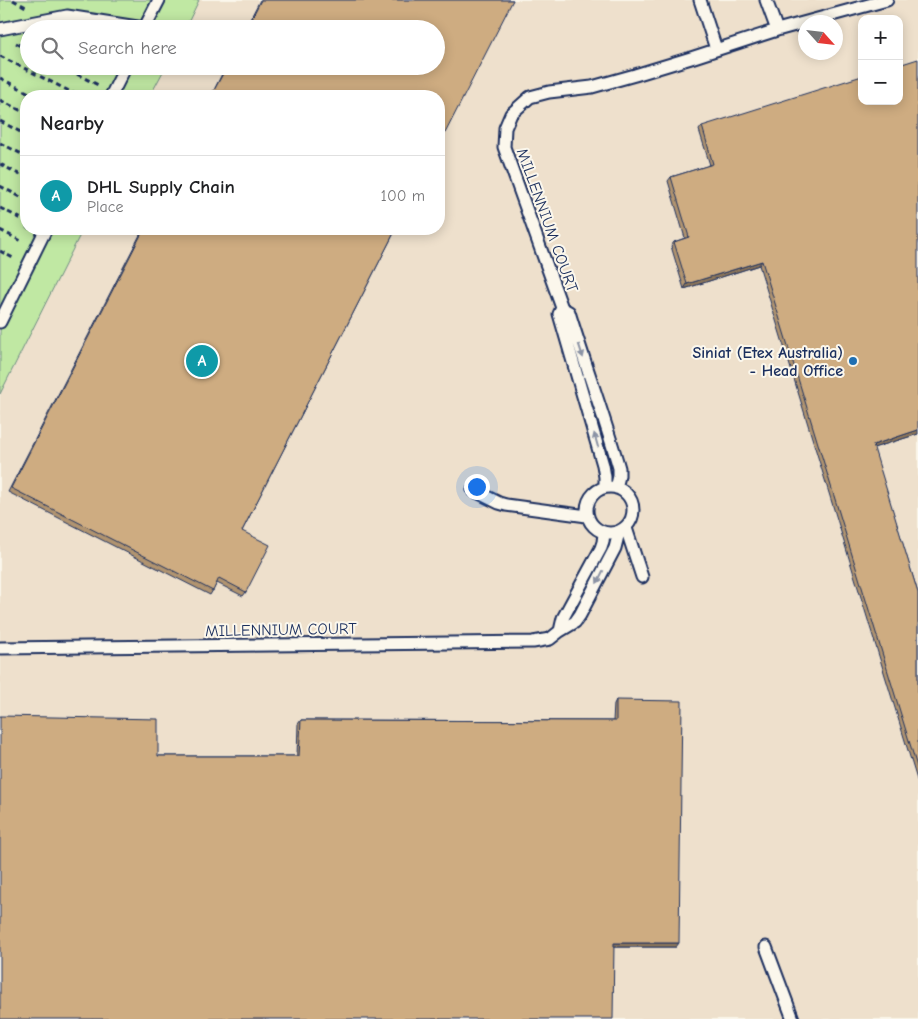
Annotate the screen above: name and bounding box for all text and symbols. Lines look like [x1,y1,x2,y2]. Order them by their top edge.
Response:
north arrow [798,15,843,60]
map controls [858,15,903,105]
button: + [858,15,903,60]
search box [20,20,445,75]
icon: search [38,34,66,62]
text: Search here [78,37,177,59]
button: − [858,60,903,105]
text: Nearby [40,111,104,135]
street label: MILLENNIUM COURT [513,146,582,295]
text: DHL Supply Chain [87,176,235,198]
text: A [52,187,60,205]
text: 100 m [381,187,425,205]
text: Place [87,198,123,216]
pin: A [186,342,218,380]
one-way arrow [577,344,585,359]
place label: Siniat (Etex Australia) - Head Office [693,344,843,380]
marker: Siniat (Etex Australia) - Head Office [847,355,859,367]
one-way arrow [591,432,599,447]
your location [464,474,490,500]
one-way arrow [596,569,604,584]
street label: MILLENNIUM COURT [205,620,358,640]

